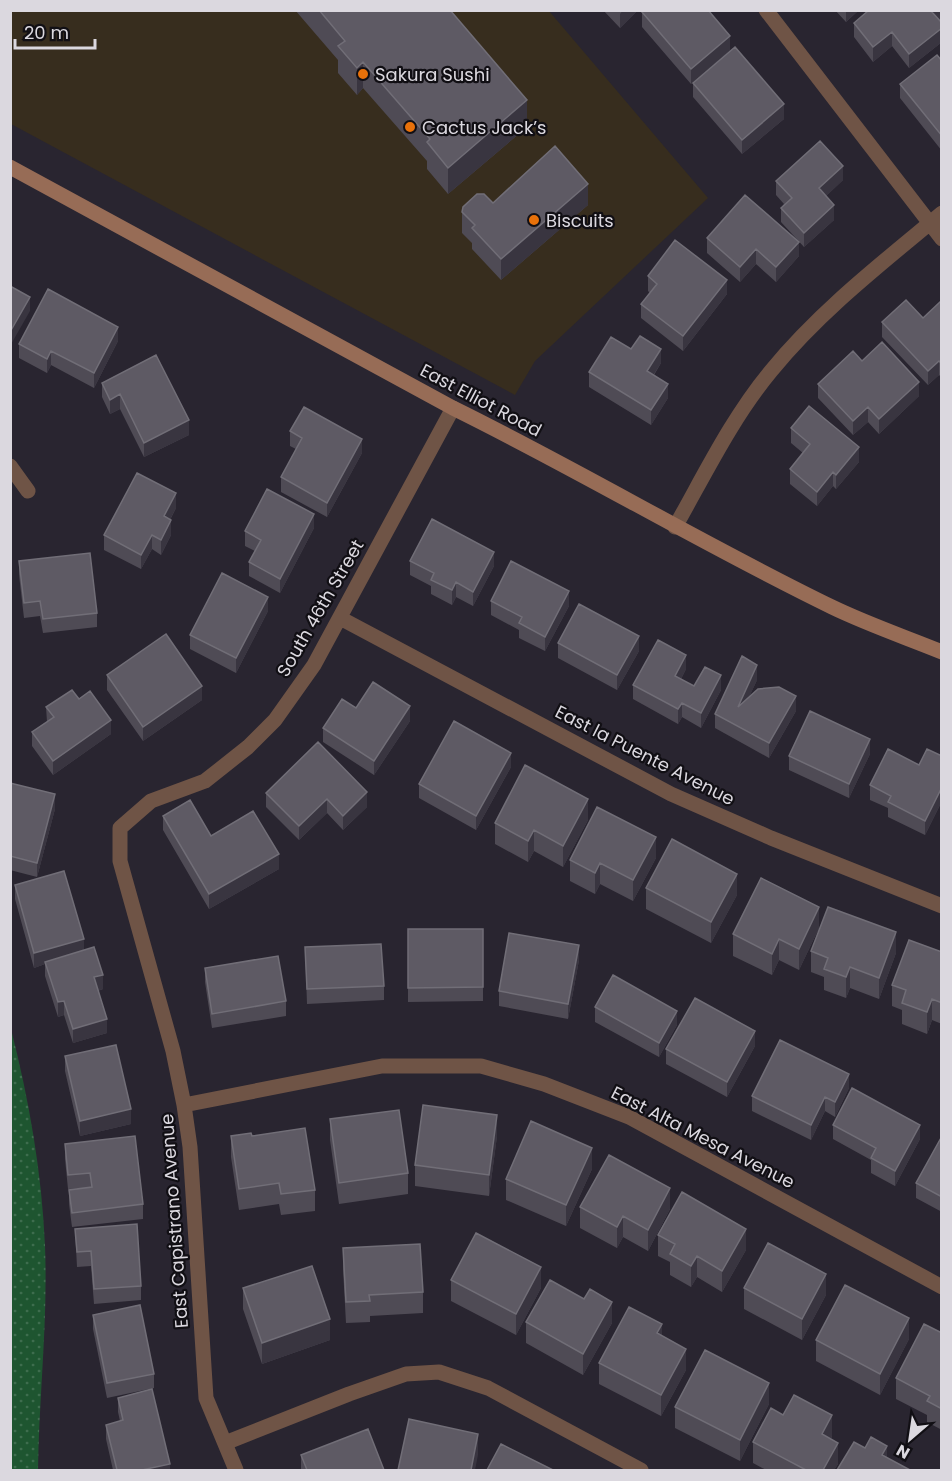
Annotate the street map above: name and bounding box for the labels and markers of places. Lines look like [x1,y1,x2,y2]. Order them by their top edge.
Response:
place label: Sakura Sushi [375,62,490,87]
marker: Sakura Sushi [356,67,370,81]
place label: Cactus Jack’s [422,115,547,140]
marker: Cactus Jack’s [403,120,417,134]
place label: Biscuits [546,208,614,233]
marker: Biscuits [527,213,541,227]

